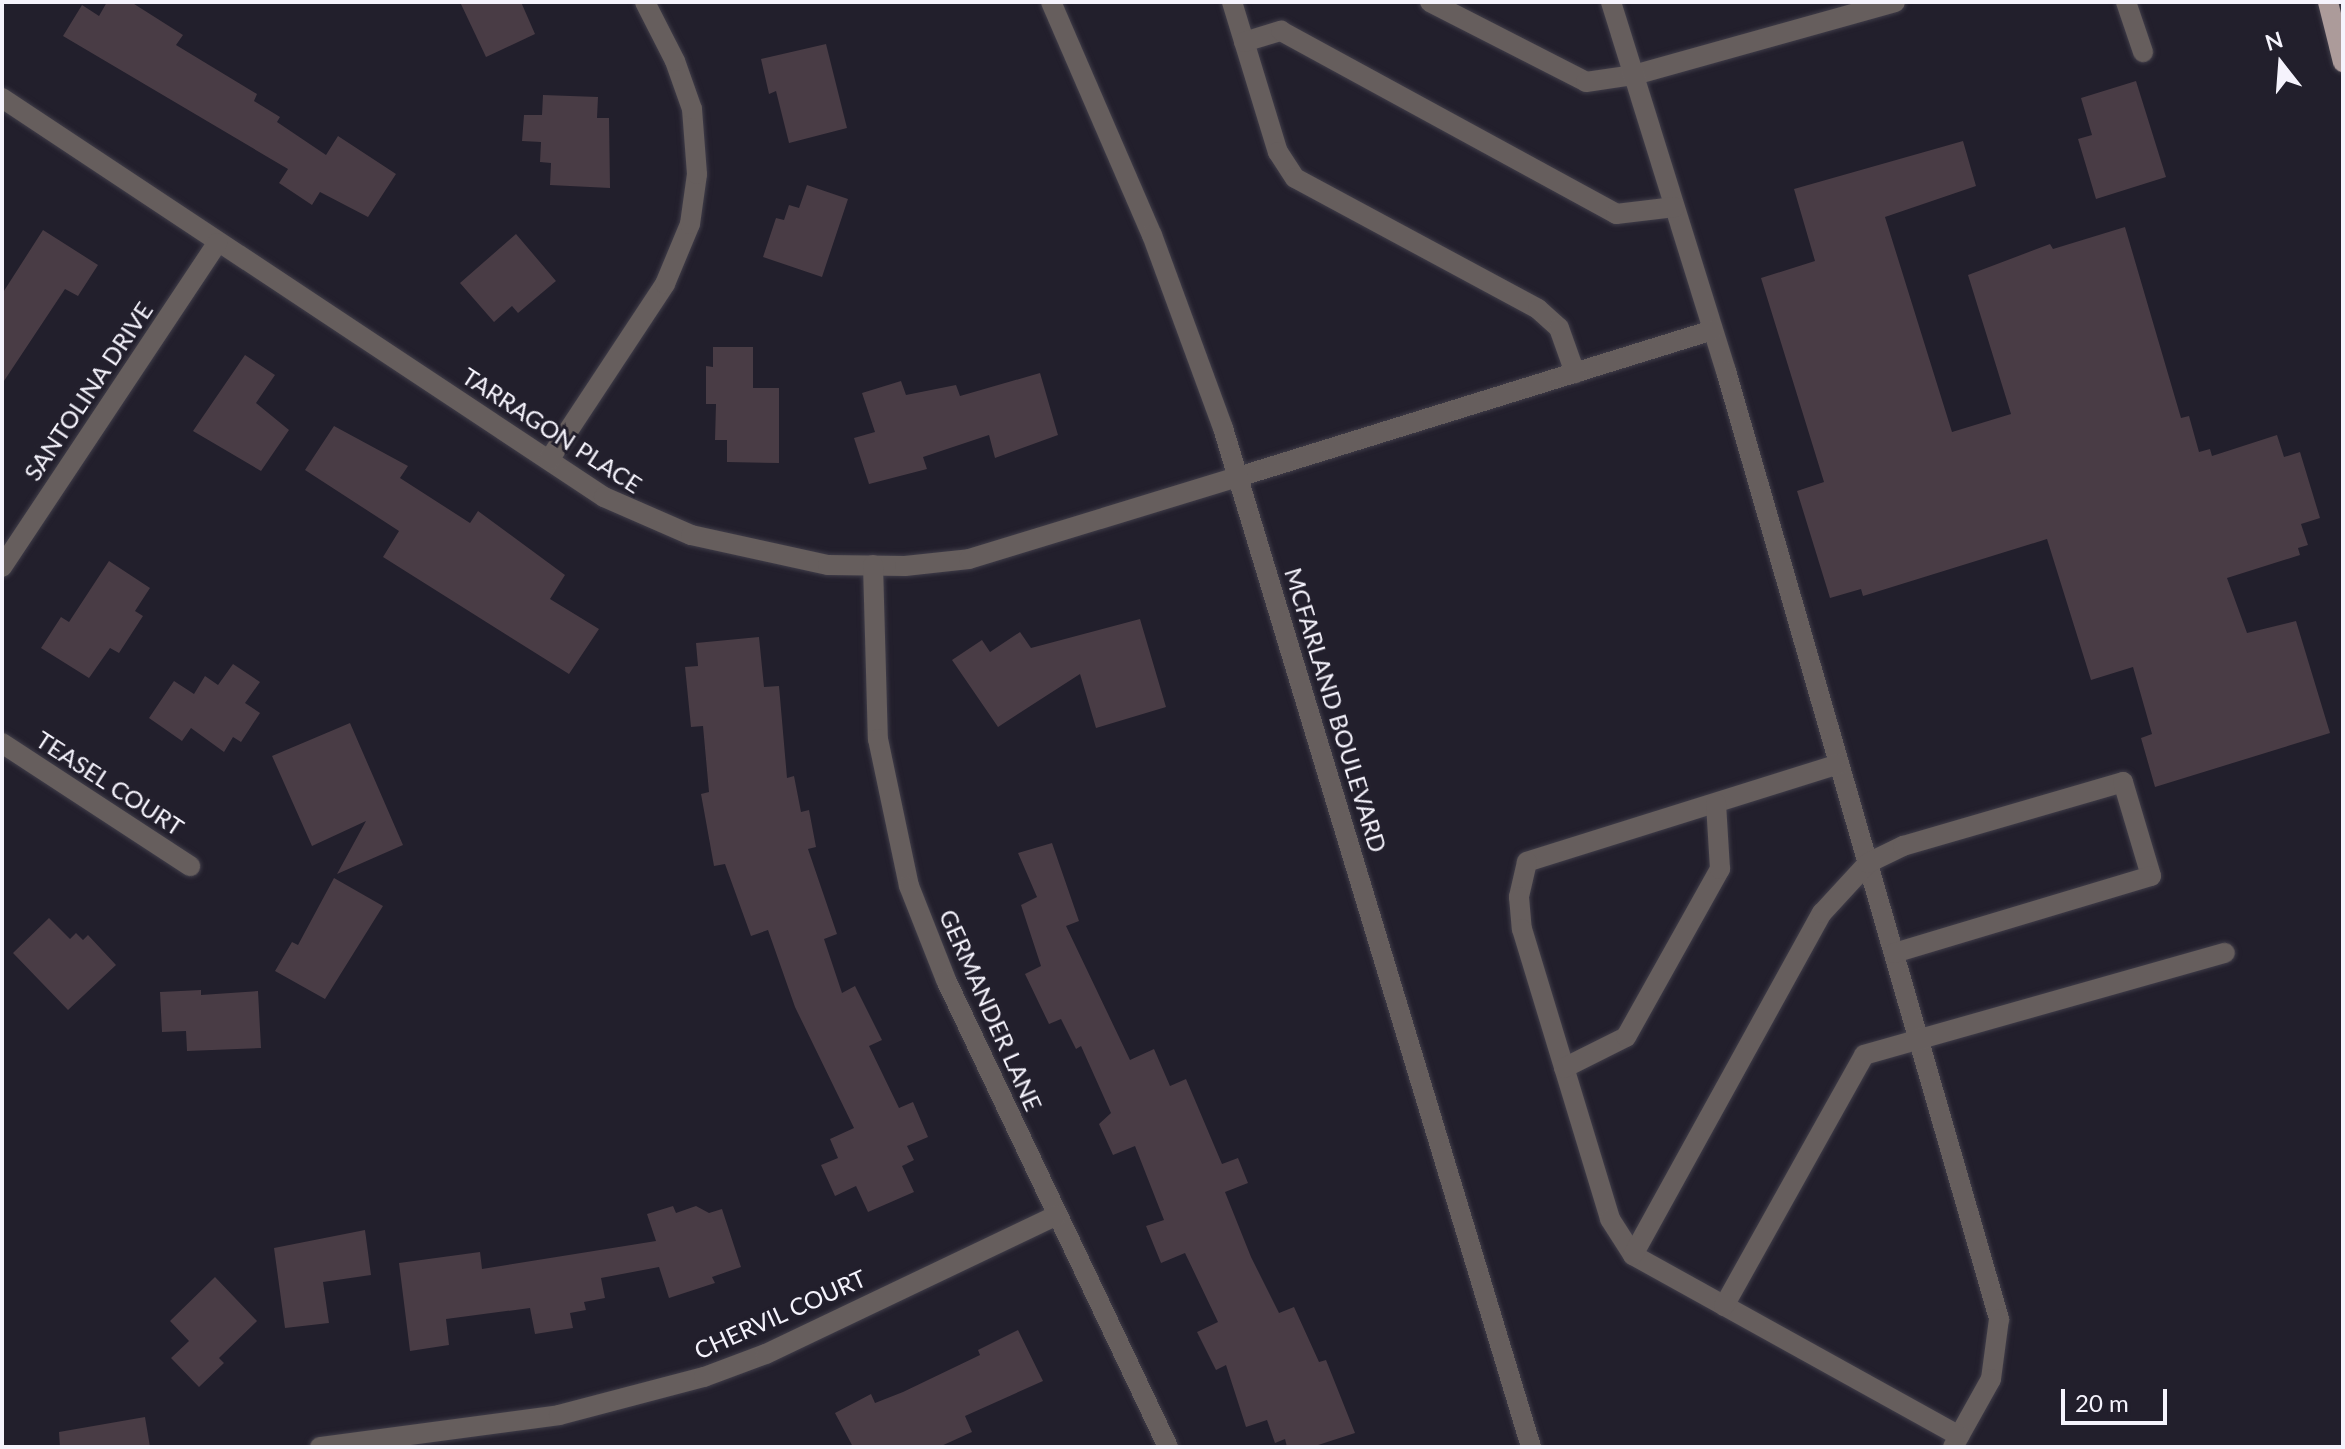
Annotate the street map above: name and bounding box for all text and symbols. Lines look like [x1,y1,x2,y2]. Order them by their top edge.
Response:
north arrow [2241,24,2321,104]
text: N [2262,25,2286,56]
street label: SANTOLINA DRIVE [17,296,159,486]
street label: TARRAGON PLACE [457,361,647,499]
street label: MCFARLAND BOULEVARD [1279,564,1393,856]
street label: TEASEL COURT [31,724,189,842]
street label: GERMANDER LANE [934,905,1048,1115]
street label: CHERVIL COURT [689,1263,871,1365]
scale bar [2065,1373,2171,1423]
text: 20 m [2075,1388,2129,1417]

